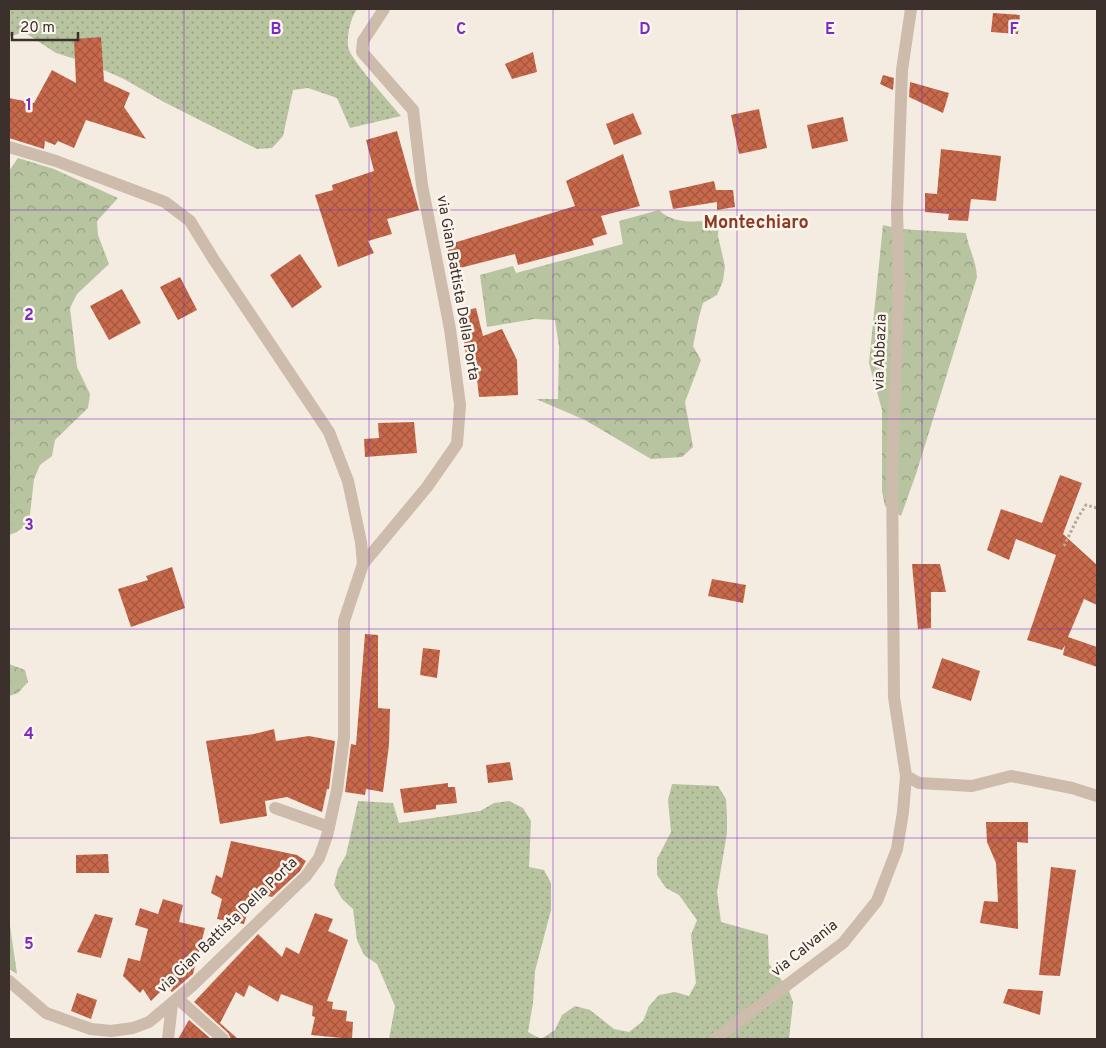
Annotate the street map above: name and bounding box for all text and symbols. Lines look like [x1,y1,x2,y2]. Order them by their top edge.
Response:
scale bar [12,10,79,42]
text: 20 m [20,19,55,38]
text: B [270,20,282,40]
text: C [456,20,466,40]
text: D [639,20,651,40]
text: E [825,20,835,40]
text: F [1009,20,1019,40]
text: 1 [26,96,32,116]
street label: via Gian Battista Della Porta [431,194,483,382]
district label: Montechiaro [703,212,809,235]
text: 2 [24,306,34,326]
street label: via Abbazia [870,313,892,391]
text: 3 [24,516,34,536]
text: 4 [24,725,34,745]
street label: via Gian Battista Della Porta [154,854,302,998]
street label: via Calvania [768,916,842,982]
text: 5 [24,935,34,955]

